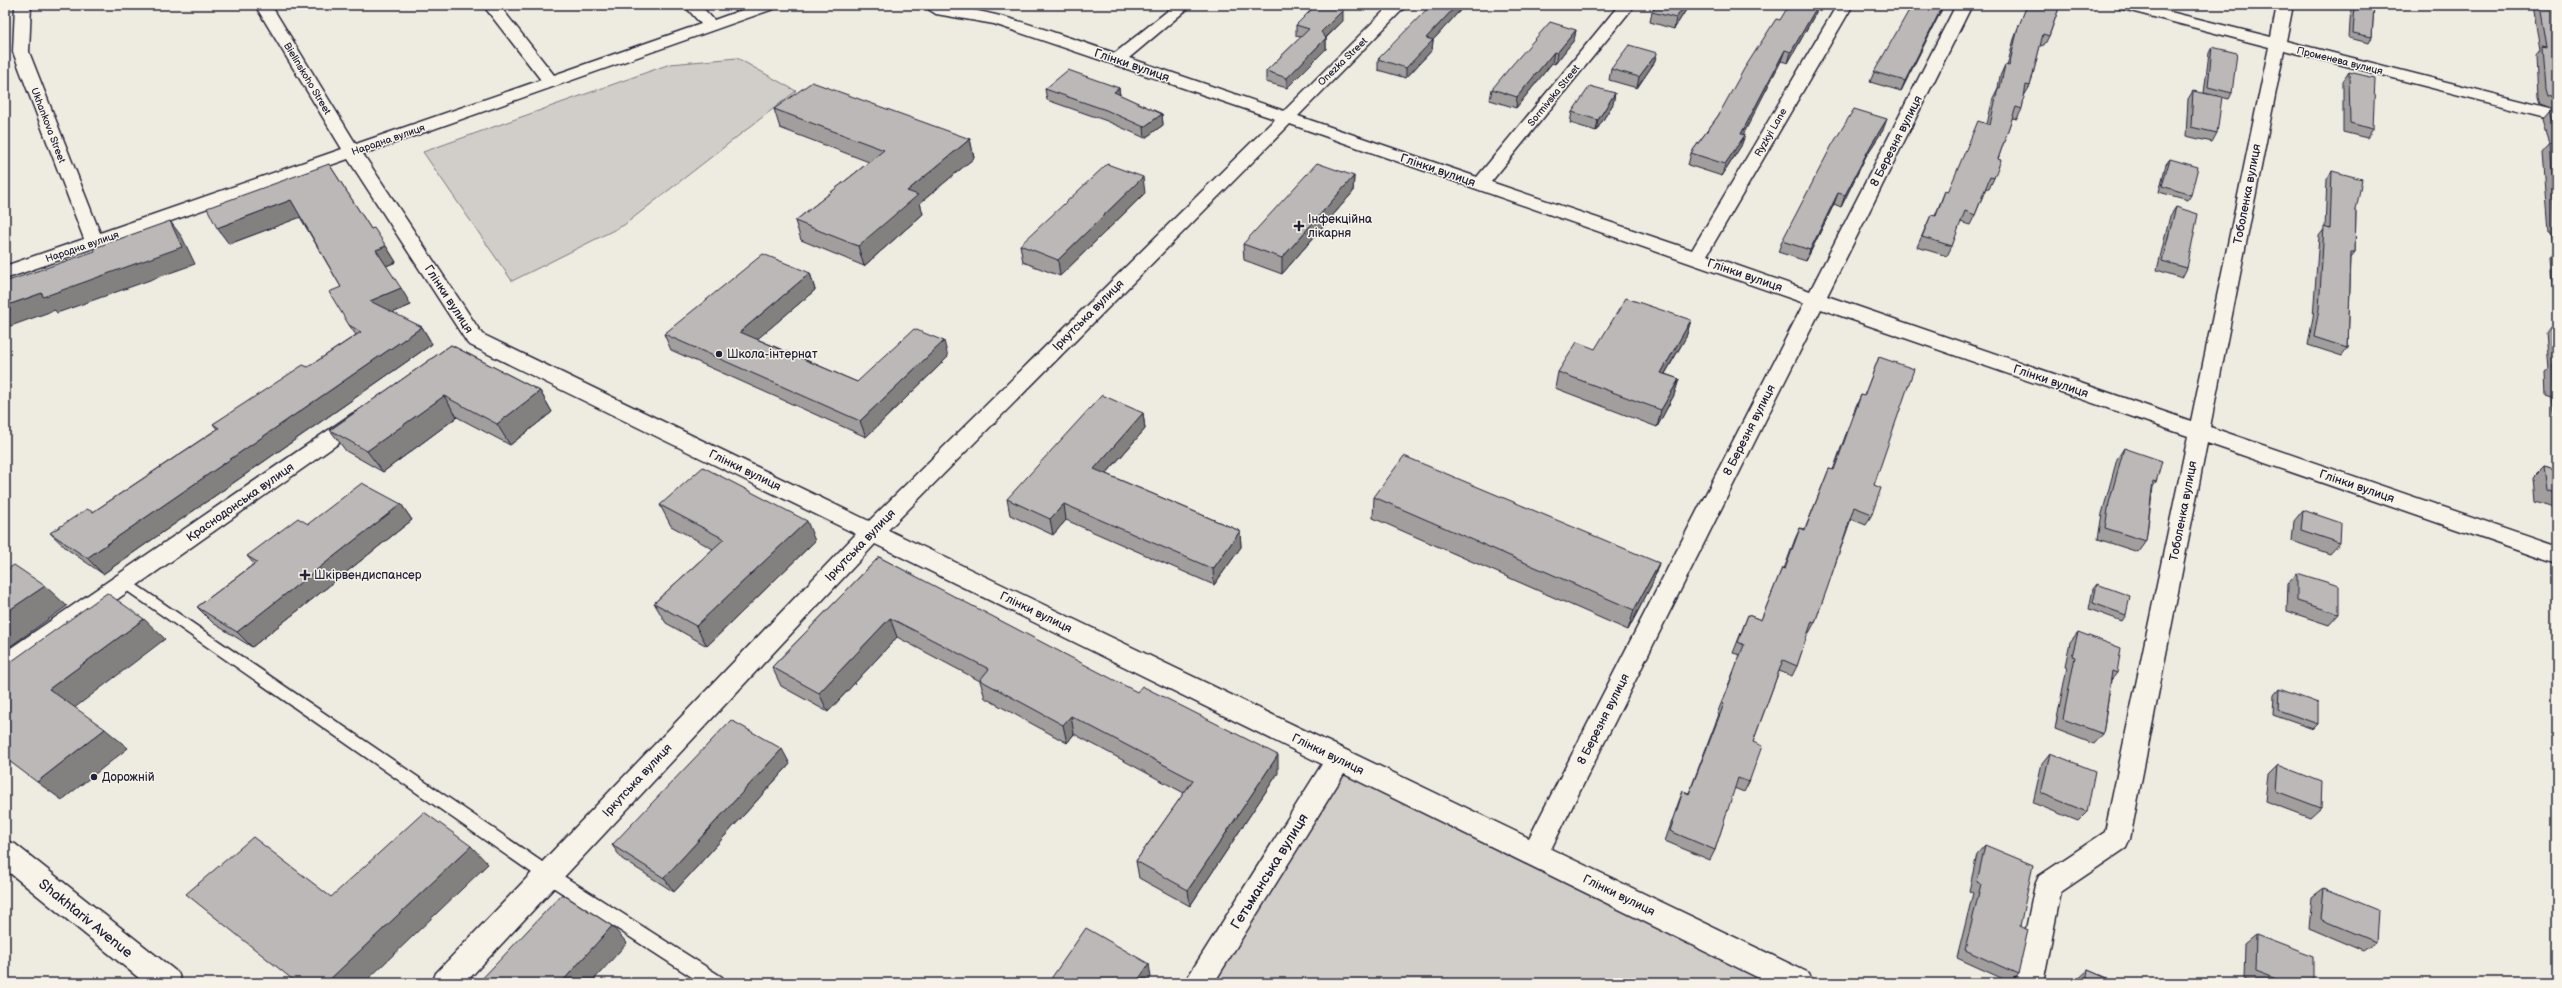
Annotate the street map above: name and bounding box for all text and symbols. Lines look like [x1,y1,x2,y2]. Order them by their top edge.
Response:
street label: Onezka Street [1315,35,1370,88]
street label: Bielinskoho Street [281,40,333,117]
street label: Променева вулиця [2296,44,2384,78]
street label: Глінки вулиця [1092,46,1172,85]
street label: Sormivska Street [1525,62,1582,129]
street label: Ukhankova Street [28,86,68,165]
street label: 8 Березня вулиця [1867,93,1926,189]
street label: Ryzkyi Lane [1752,106,1790,159]
street label: Народна вулиця [350,122,427,158]
street label: Тоболенка вулиця [2230,142,2265,245]
street label: Глінки вулиця [1398,151,1478,190]
place label: Інфекційна лікарня [1308,212,1372,241]
marker: Інфекційна лікарня [1293,220,1305,232]
street label: Народна вулиця [44,229,121,265]
street label: Глінки вулиця [1705,256,1785,295]
street label: Глінки вулиця [421,262,476,337]
street label: Іркутська вулиця [1050,276,1127,354]
place label: Школа-інтернат [727,347,818,362]
marker: Школа-інтернат [714,349,724,359]
street label: Глінки вулиця [2011,362,2091,401]
street label: 8 Березня вулиця [1720,382,1779,478]
street label: Глінки вулиця [706,446,784,495]
street label: Краснодонська вулиця [184,459,297,545]
street label: Тоболенка вулиця [2166,459,2201,562]
street label: Глінки вулиця [2317,467,2397,506]
street label: Іркутська вулиця [822,506,899,585]
place label: Шкірвендиспансер [314,568,422,583]
marker: Шкірвендиспансер [299,569,311,581]
street label: Глінки вулиця [997,588,1075,637]
street label: 8 Березня вулиця [1574,671,1633,767]
street label: Глінки вулиця [1289,730,1367,779]
street label: Іркутська вулиця [600,740,675,820]
place label: Дорожній [102,770,155,785]
marker: Дорожній [89,772,99,782]
street label: Гетьманська вулиця [1227,810,1312,932]
street label: Глінки вулиця [1580,871,1658,920]
street label: Shakhtariv Avenue [35,875,136,961]

